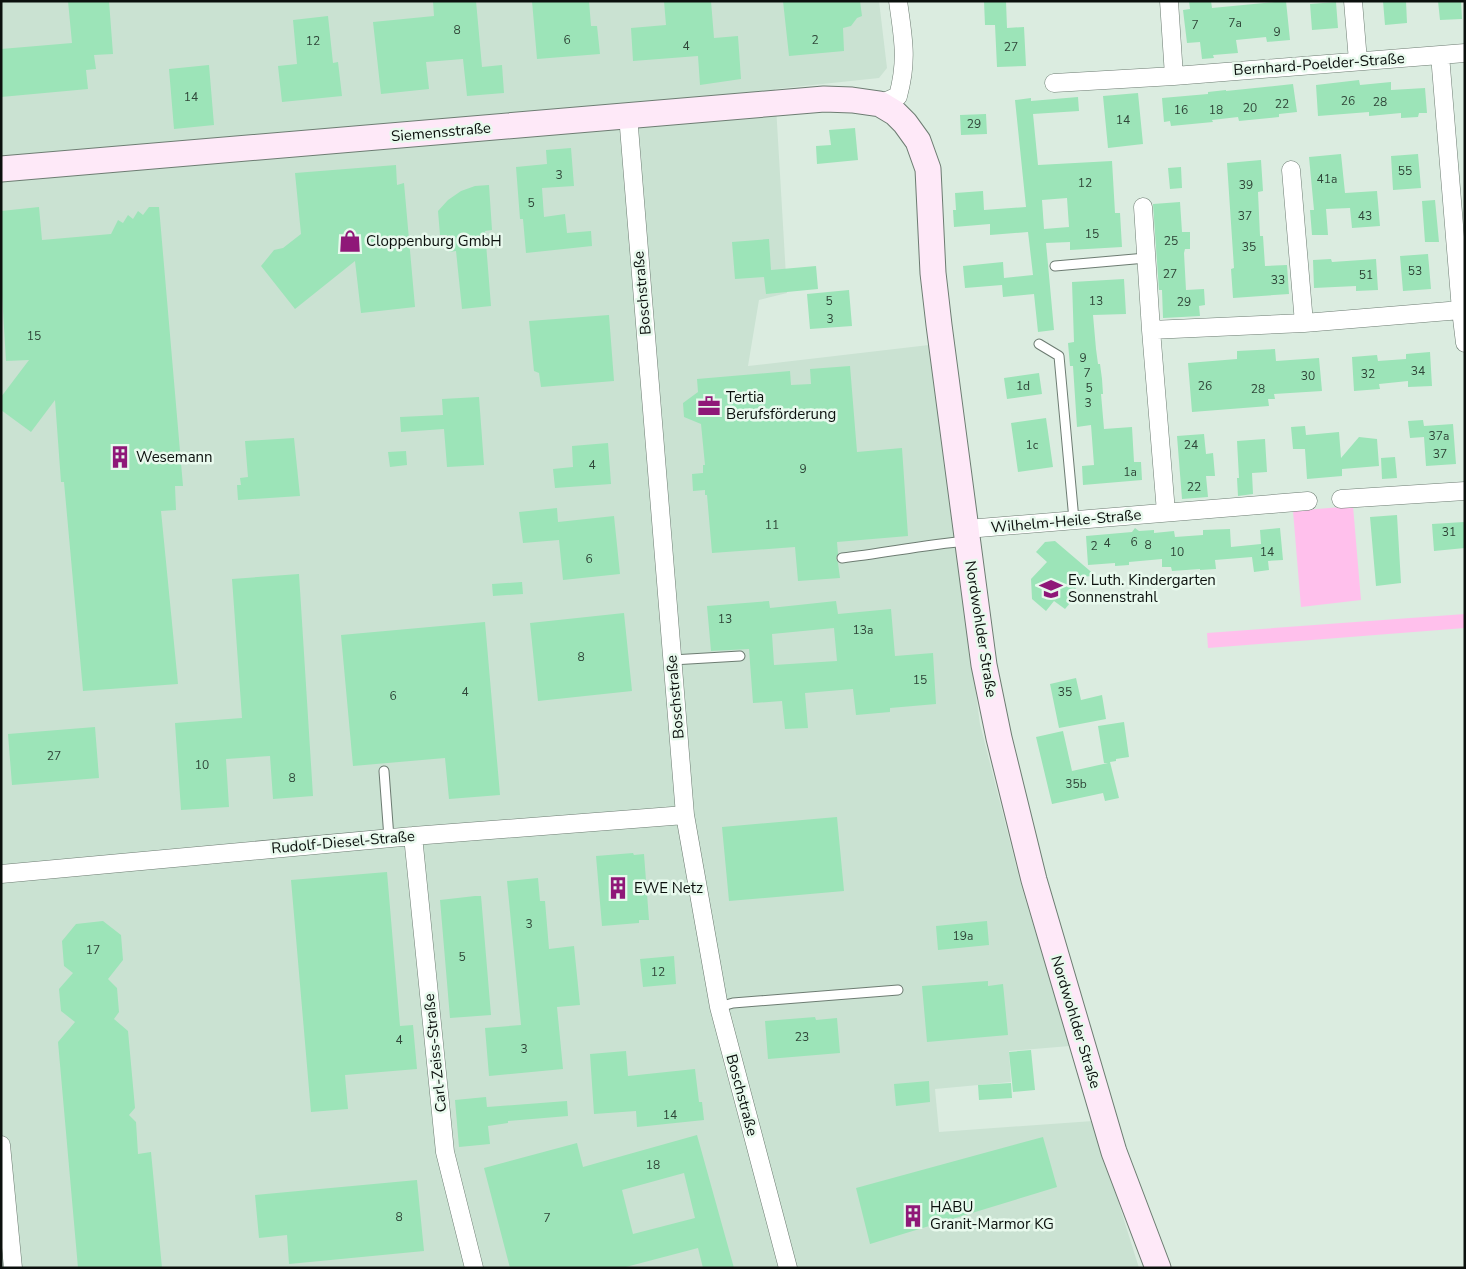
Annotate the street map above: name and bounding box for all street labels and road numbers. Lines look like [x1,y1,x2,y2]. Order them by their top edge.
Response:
street label: Bernhard-Poelder-Straße [1233,48,1405,80]
street label: Siemensstraße [390,118,492,146]
street label: Boschstraße [628,250,656,336]
street label: Wilhelm-Heile-Straße [990,504,1142,538]
street label: Nordwohlder Straße [960,559,1002,699]
street label: Boschstraße [661,654,689,740]
street label: Rudolf-Diesel-Straße [270,826,416,858]
street label: Nordwohlder Straße [1046,953,1106,1091]
street label: Carl-Zeiss-Straße [419,993,451,1113]
street label: Boschstraße [721,1052,763,1138]

